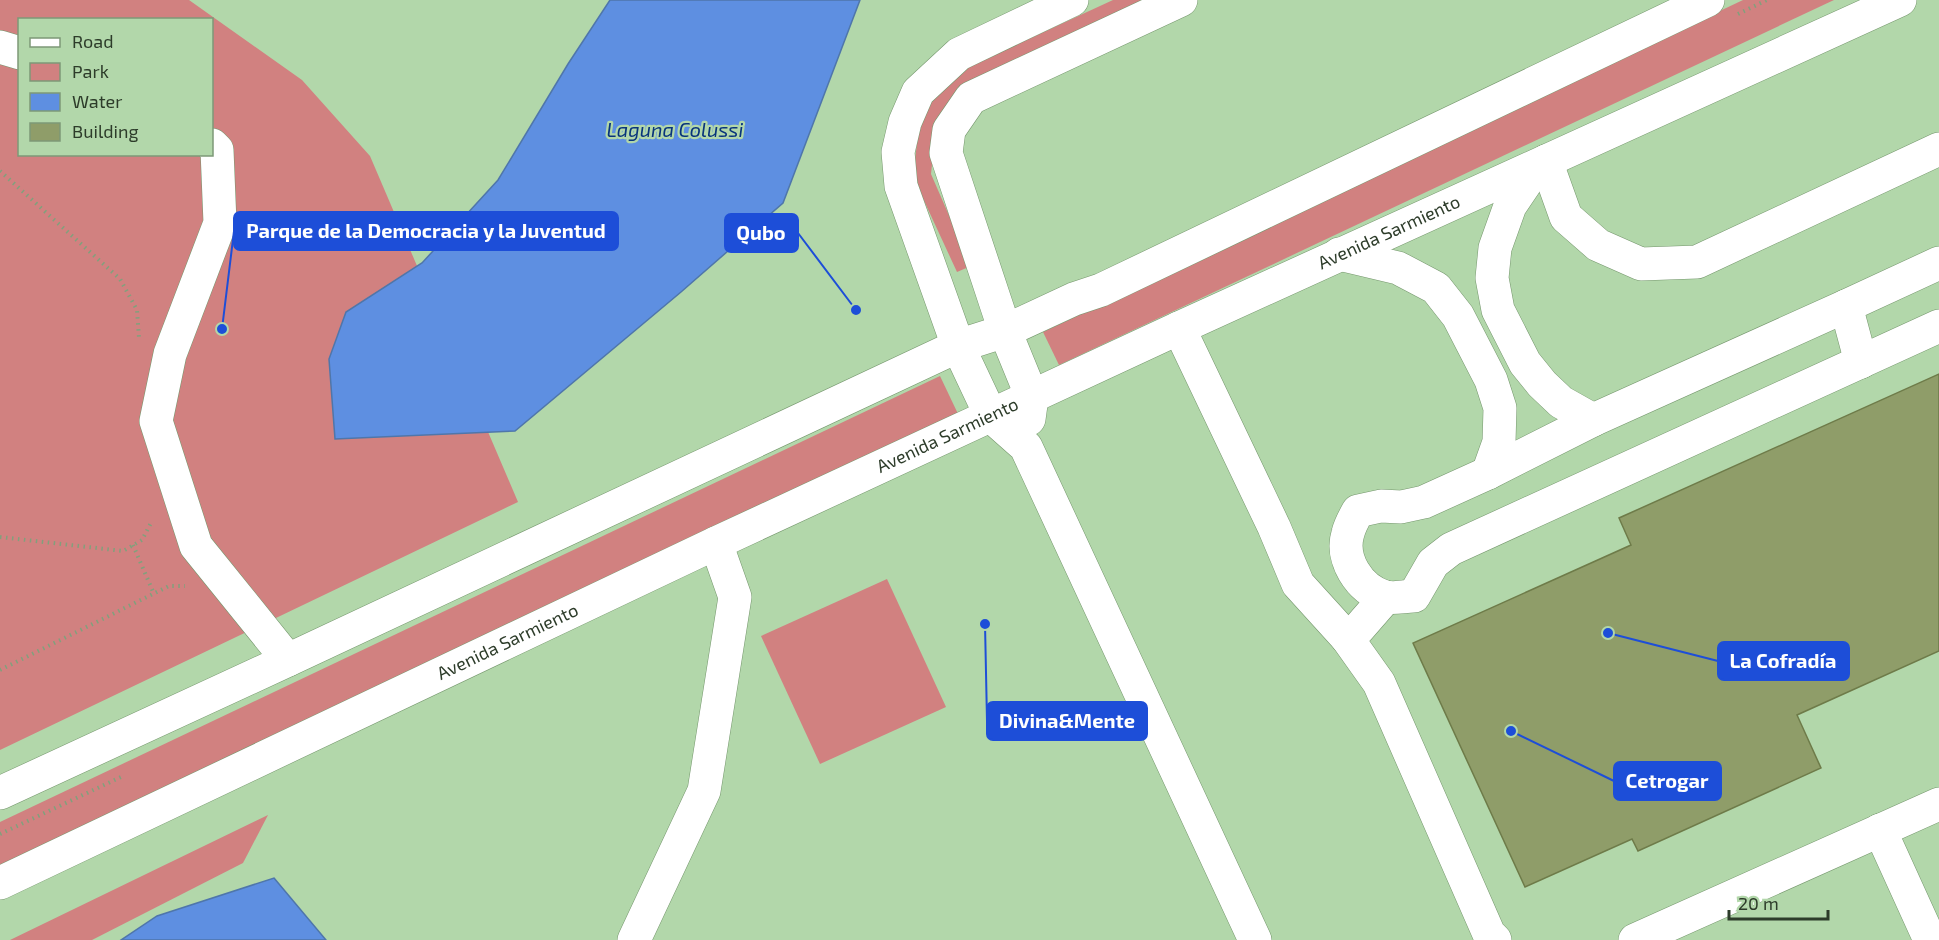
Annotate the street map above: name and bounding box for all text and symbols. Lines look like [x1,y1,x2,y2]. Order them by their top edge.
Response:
legend [18,18,213,156]
text: Road [72,30,113,52]
text: Park [72,60,109,82]
text: Water [72,90,122,112]
water label: Laguna Colussi [607,117,743,141]
text: Building [72,120,139,142]
street label: Avenida Sarmiento [1314,190,1463,273]
callout: Parque de la Democracia y la Juventud [234,212,618,250]
callout: Qubo [725,214,798,252]
text: Parque de la Democracia y la Juventud [246,218,606,243]
text: Qubo [736,220,786,245]
street label: Avenida Sarmiento [873,392,1022,477]
street label: Avenida Sarmiento [433,598,581,684]
callout: La Cofradía [1718,642,1849,680]
text: La Cofradía [1730,648,1836,672]
callout: Divina&Mente [987,702,1147,740]
text: Divina&Mente [999,708,1135,732]
callout: Cetrogar [1614,762,1721,800]
text: Cetrogar [1626,768,1709,792]
scale bar [1729,883,1828,921]
text: 20 m [1738,892,1779,914]

